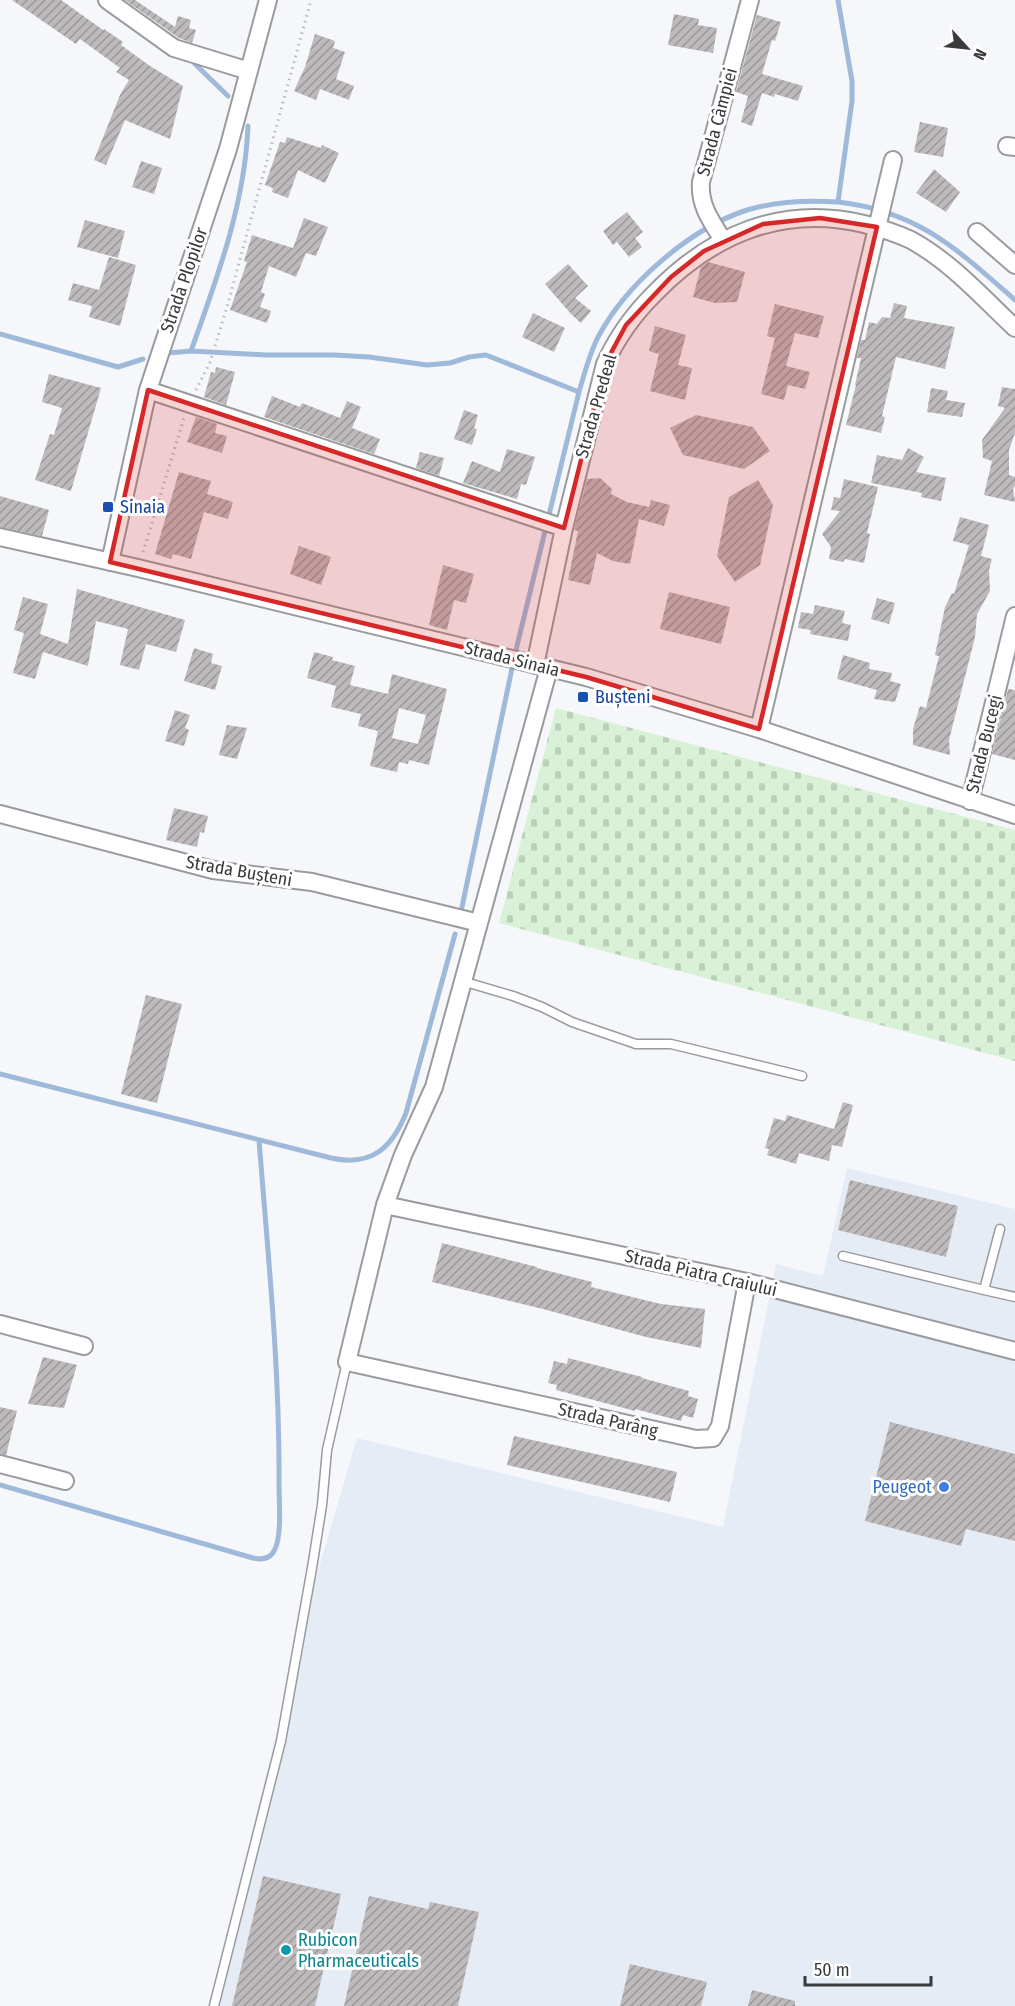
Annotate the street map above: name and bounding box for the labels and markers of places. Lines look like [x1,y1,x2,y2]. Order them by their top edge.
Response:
place label: Sinaia [120,496,165,518]
marker: Sinaia [101,500,115,514]
place label: Bușteni [595,686,650,708]
marker: Bușteni [576,690,590,704]
place label: Peugeot [872,1476,932,1498]
marker: Peugeot [937,1480,951,1494]
place label: Rubicon Pharmaceuticals [298,1929,419,1972]
marker: Rubicon Pharmaceuticals [279,1943,293,1957]

